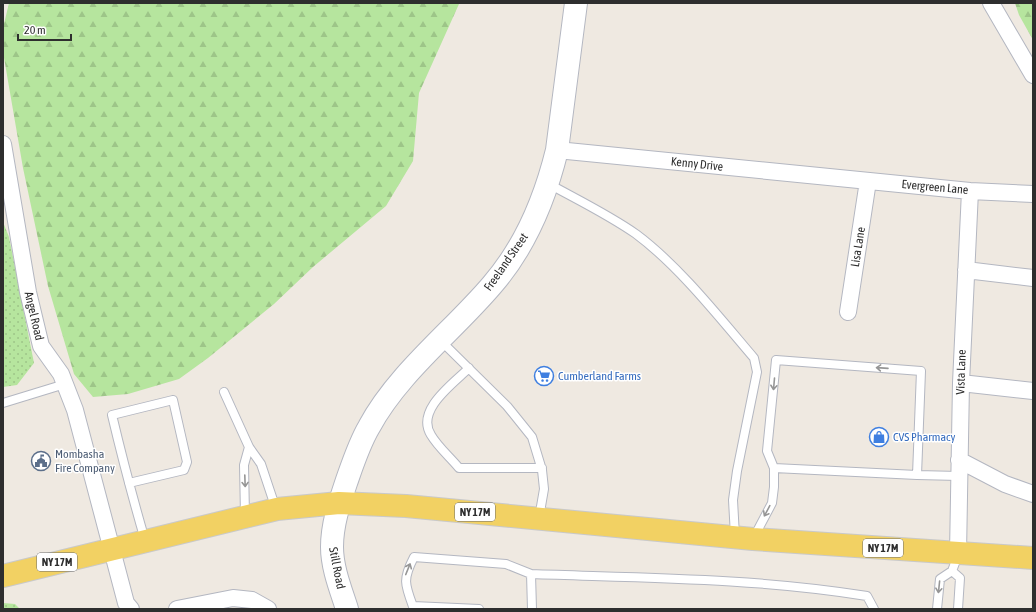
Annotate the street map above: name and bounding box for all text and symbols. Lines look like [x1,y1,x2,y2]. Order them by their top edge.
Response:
scale bar [18,16,71,42]
text: 20 m [24,23,46,37]
street label: Kenny Drive [670,154,724,174]
street label: Evergreen Lane [901,177,969,197]
street label: Lisa Lane [848,226,868,268]
street label: Freeland Street [481,230,531,294]
street label: Angel Road [22,290,46,342]
street label: Vista Lane [953,349,969,395]
one-way arrow [876,364,889,371]
supermarket icon: Cumberland Farms [533,365,555,387]
place label: Cumberland Farms [558,369,641,383]
one-way arrow [770,377,777,390]
shop icon: CVS Pharmacy [868,426,890,448]
place label: CVS Pharmacy [893,430,955,444]
place label: Mombasha Fire Company [55,447,115,475]
public building icon: Mombasha Fire Company [30,450,52,472]
one-way arrow [241,474,249,487]
road number: NY 17M [455,503,495,521]
one-way arrow [763,505,771,517]
road number: NY 17M [863,539,903,557]
street label: Still Road [326,546,348,590]
road number: NY 17M [37,553,77,571]
one-way arrow [405,563,413,575]
one-way arrow [936,580,943,593]

